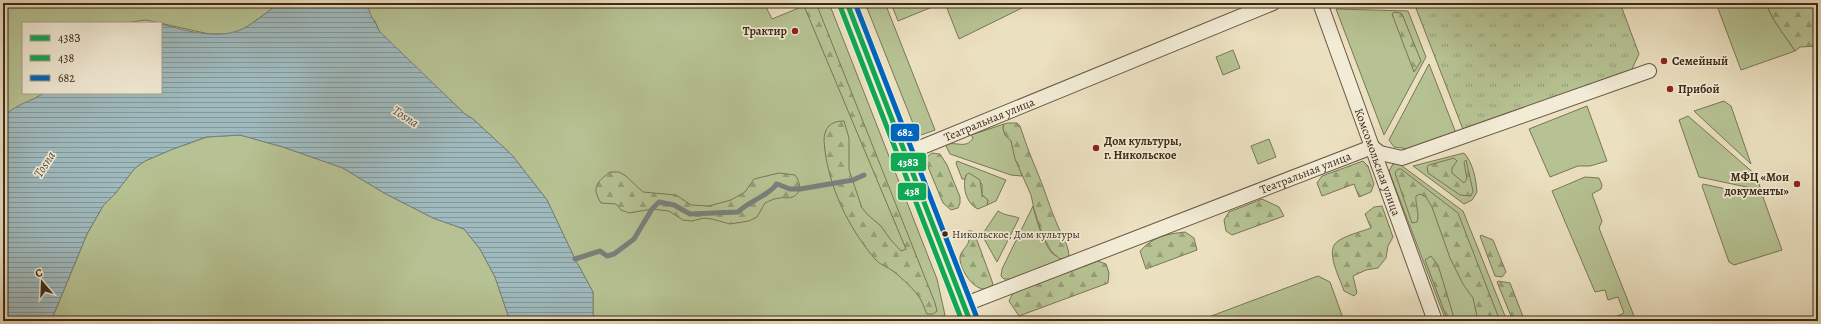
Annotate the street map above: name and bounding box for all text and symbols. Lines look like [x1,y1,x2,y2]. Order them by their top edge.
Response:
legend [22,22,162,94]
place label: Трактир [743,23,788,39]
marker: Трактир [790,26,800,36]
text: 438З [58,30,81,46]
text: 438 [58,50,74,66]
place label: Семейный [1672,53,1728,69]
marker: Семейный [1659,56,1669,66]
text: 682 [58,70,75,86]
place label: Прибой [1678,81,1720,97]
marker: Прибой [1665,84,1675,94]
street label: Театральная улица [941,94,1037,145]
water label: Tosna [389,102,422,131]
street label: Комсомольская улица [1351,106,1404,218]
line badge: 682 [890,123,920,142]
text: 682 [897,125,914,140]
place label: Дом культуры, г. Никольское [1104,133,1182,163]
marker: Дом культуры, г. Никольское [1091,143,1101,153]
water label: Tosna [30,148,59,181]
street label: Театральная улица [1257,148,1354,198]
line badge: 438З [890,152,927,172]
text: 438З [897,155,919,170]
place label: МФЦ «Мои документы» [1723,169,1790,199]
marker: МФЦ «Мои документы» [1792,179,1802,189]
line badge: 438 [897,182,927,201]
text: 438 [904,184,920,199]
place label: Никольское, Дом культуры [952,227,1080,242]
marker: Никольское, Дом культуры [940,229,950,239]
north arrow [22,262,62,302]
text: С [33,265,45,281]

